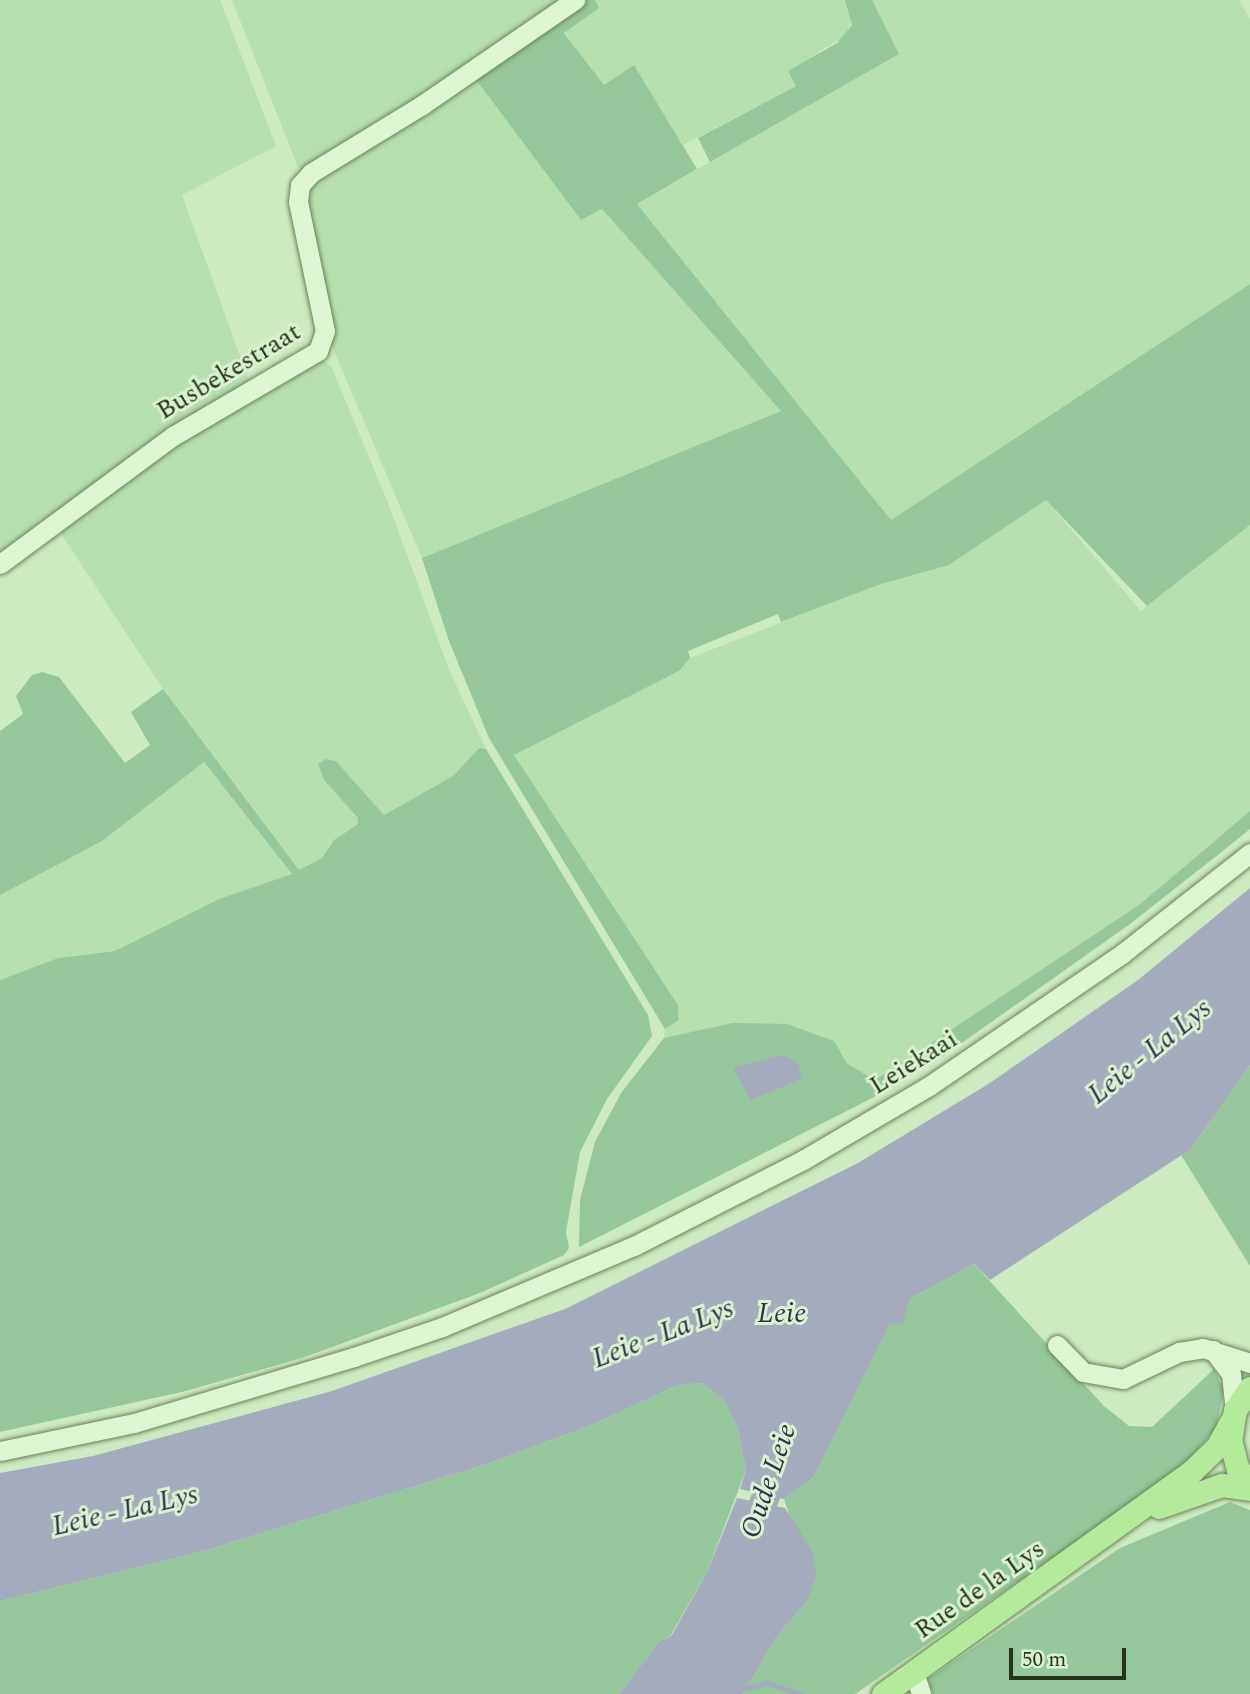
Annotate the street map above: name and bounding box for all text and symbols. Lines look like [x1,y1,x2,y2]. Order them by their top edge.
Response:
street label: Busbekestraat [151,317,307,427]
water label: Leie - La Lys [1082,992,1218,1112]
street label: Leiekaai [864,1024,964,1102]
water label: Leie - La Lys [588,1292,738,1376]
water label: Leie [757,1297,807,1331]
water label: Oude Leie [734,1419,804,1543]
water label: Leie - La Lys [49,1478,201,1544]
street label: Rue de la Lys [909,1534,1051,1646]
scale bar [1012,1634,1129,1678]
text: 50 m [1022,1644,1066,1676]

